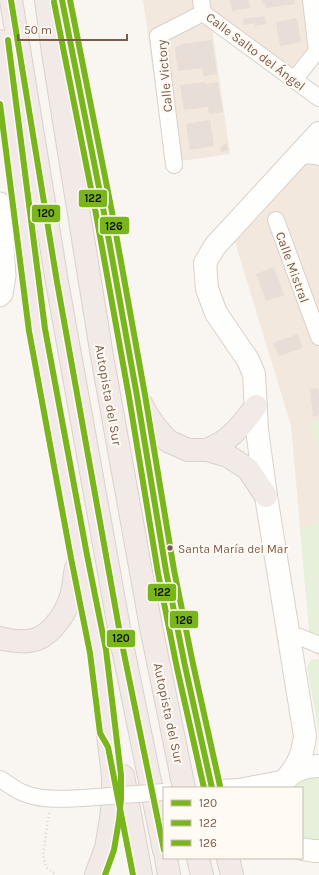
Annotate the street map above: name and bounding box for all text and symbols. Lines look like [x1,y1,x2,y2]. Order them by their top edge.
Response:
street label: Calle Salto del Ángel [203,8,309,93]
scale bar [18,16,127,42]
text: 50 m [24,23,52,37]
street label: Calle Victory [154,39,175,113]
line badge: 122 [78,189,108,208]
text: 122 [84,192,102,205]
line badge: 120 [31,204,61,223]
text: 120 [37,207,55,220]
line badge: 126 [99,216,130,235]
text: 126 [105,220,123,233]
street label: Calle Mistral [273,230,312,305]
street label: Autopista del Sur [92,343,125,447]
place label: Santa María del Mar [178,542,288,556]
marker: Santa María del Mar [165,543,175,553]
line badge: 122 [147,583,177,602]
text: 122 [153,586,171,599]
line badge: 126 [169,610,199,629]
text: 126 [175,614,193,627]
line badge: 120 [106,629,136,648]
text: 120 [112,632,130,645]
street label: Autopista del Sur [151,662,187,765]
legend [163,787,303,859]
text: 120 [199,796,217,810]
text: 122 [199,816,217,830]
text: 126 [199,836,217,850]

